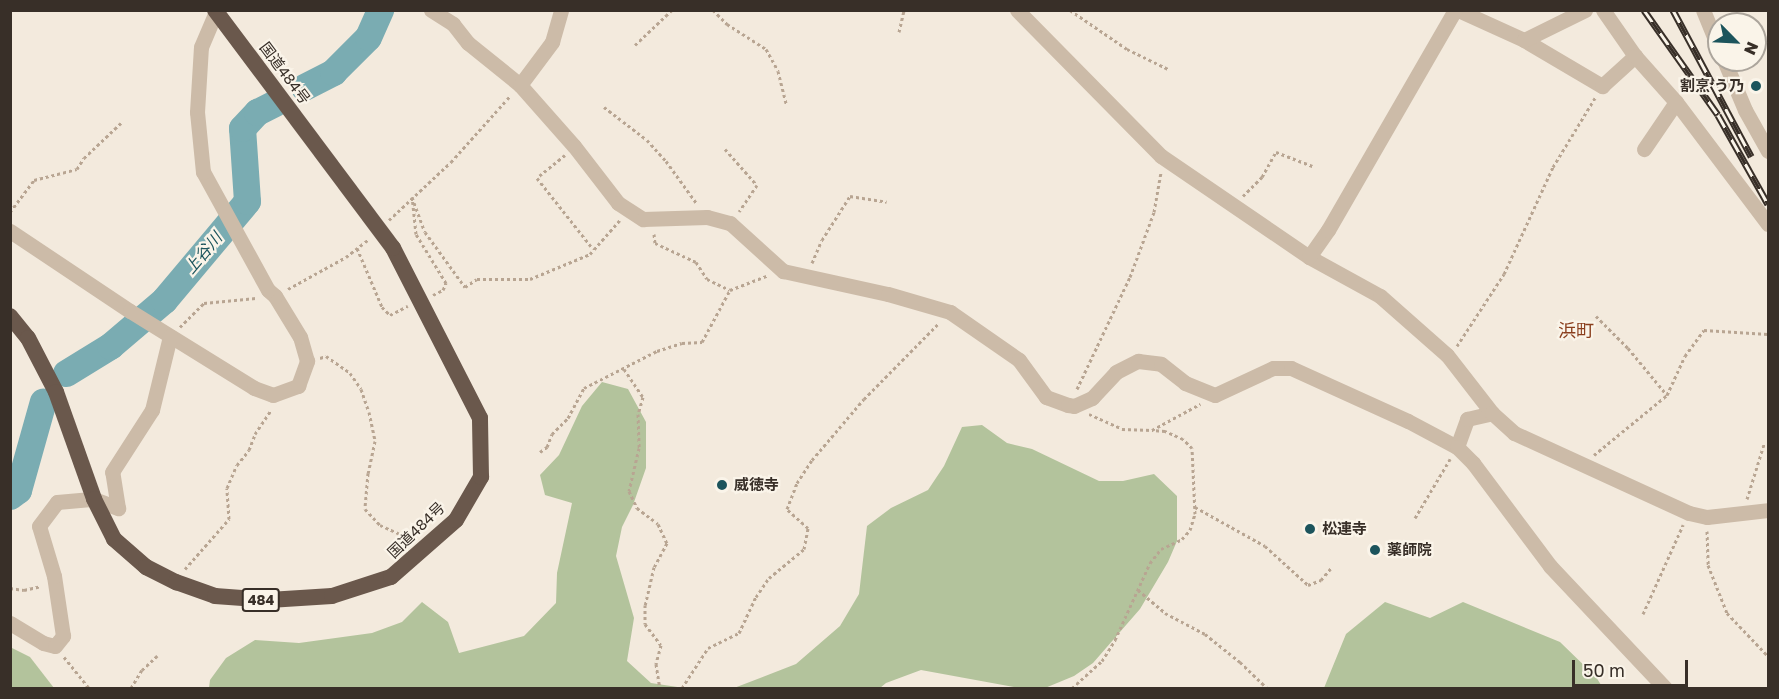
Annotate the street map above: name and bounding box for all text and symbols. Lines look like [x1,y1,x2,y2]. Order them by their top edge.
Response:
north arrow [1707,12,1767,72]
street label: 国道484号 [256,39,314,107]
text: N [1740,39,1763,58]
place label: 割烹 う乃 [1680,77,1744,95]
marker: 割烹 う乃 [1749,79,1763,93]
water label: 上谷川 [180,228,226,278]
district label: 浜町 [1558,319,1594,341]
place label: 威徳寺 [734,476,779,494]
marker: 威徳寺 [715,478,729,492]
street label: 国道484号 [384,498,448,562]
place label: 松連寺 [1322,520,1367,538]
marker: 松連寺 [1303,522,1317,536]
place label: 薬師院 [1387,541,1432,559]
marker: 薬師院 [1368,543,1382,557]
road number: 484 [242,589,280,611]
scale bar [1575,648,1690,686]
text: 50 m [1583,659,1625,681]

